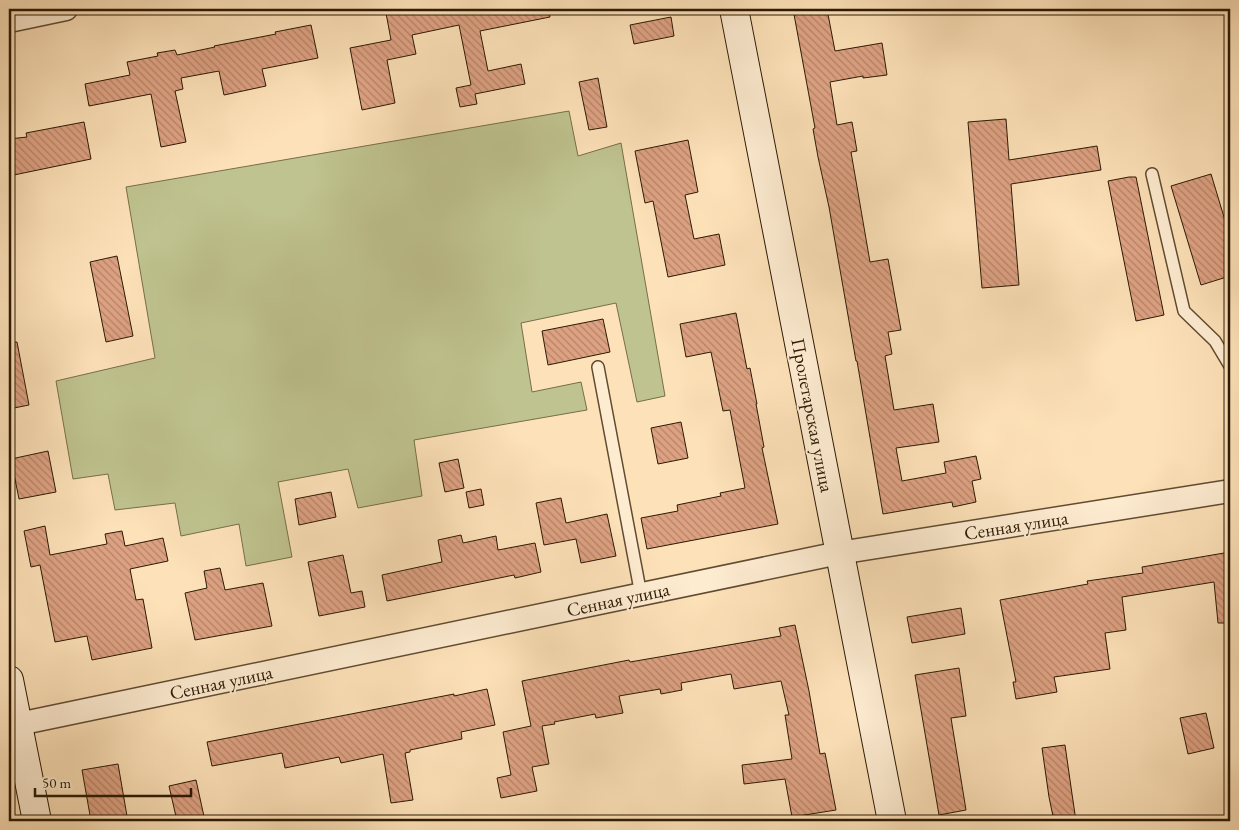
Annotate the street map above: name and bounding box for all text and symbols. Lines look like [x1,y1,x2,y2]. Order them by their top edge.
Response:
street label: Пролетарская улица [785,336,840,495]
street label: Сенная улица [962,505,1070,546]
street label: Сенная улица [564,576,672,623]
street label: Сенная улица [167,659,275,706]
scale bar [35,765,191,797]
text: 50 m [42,773,71,792]

